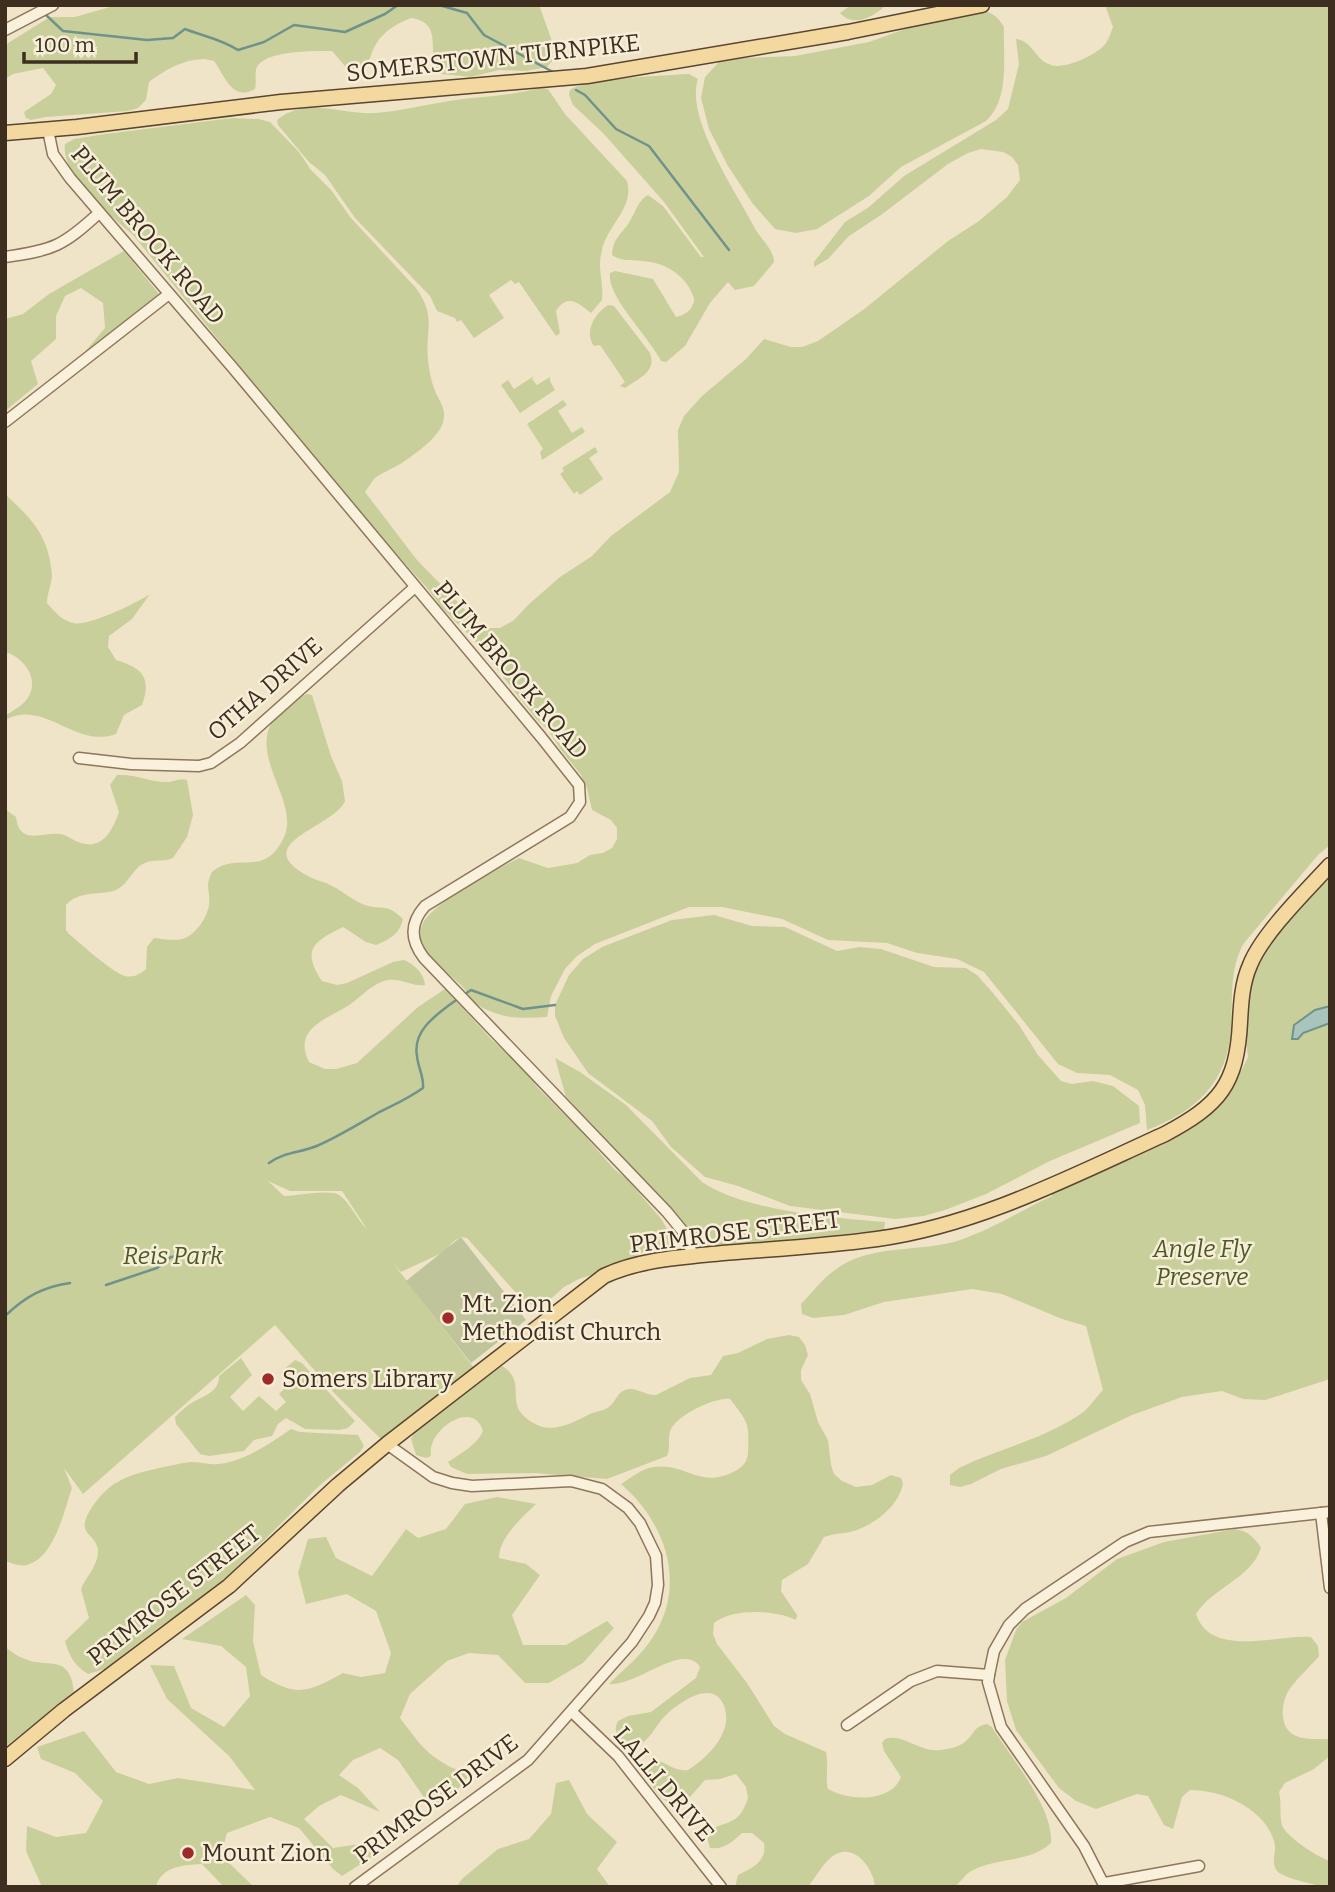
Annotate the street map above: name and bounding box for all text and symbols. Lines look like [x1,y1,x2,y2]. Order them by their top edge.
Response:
scale bar [24,21,136,65]
street label: SOMERSTOWN TURNPIKE [345,29,641,87]
text: 100 m [35,32,95,58]
street label: PLUM BROOK ROAD [65,140,231,330]
street label: PLUM BROOK ROAD [428,575,594,765]
street label: OTHA DRIVE [202,632,328,746]
street label: PRIMROSE STREET [628,1205,842,1259]
park label: Angle Fly Preserve [1152,1235,1253,1291]
park label: Reis Park [123,1242,224,1270]
place label: Mt. Zion Methodist Church [462,1290,661,1346]
marker: Mt. Zion Methodist Church [440,1310,456,1326]
place label: Somers Library [282,1365,453,1393]
marker: Somers Library [260,1371,276,1387]
street label: PRIMROSE STREET [82,1519,266,1671]
street label: LALLI DRIVE [608,1721,720,1847]
street label: PRIMROSE DRIVE [349,1728,523,1870]
place label: Mount Zion [202,1839,331,1867]
marker: Mount Zion [180,1845,196,1861]

